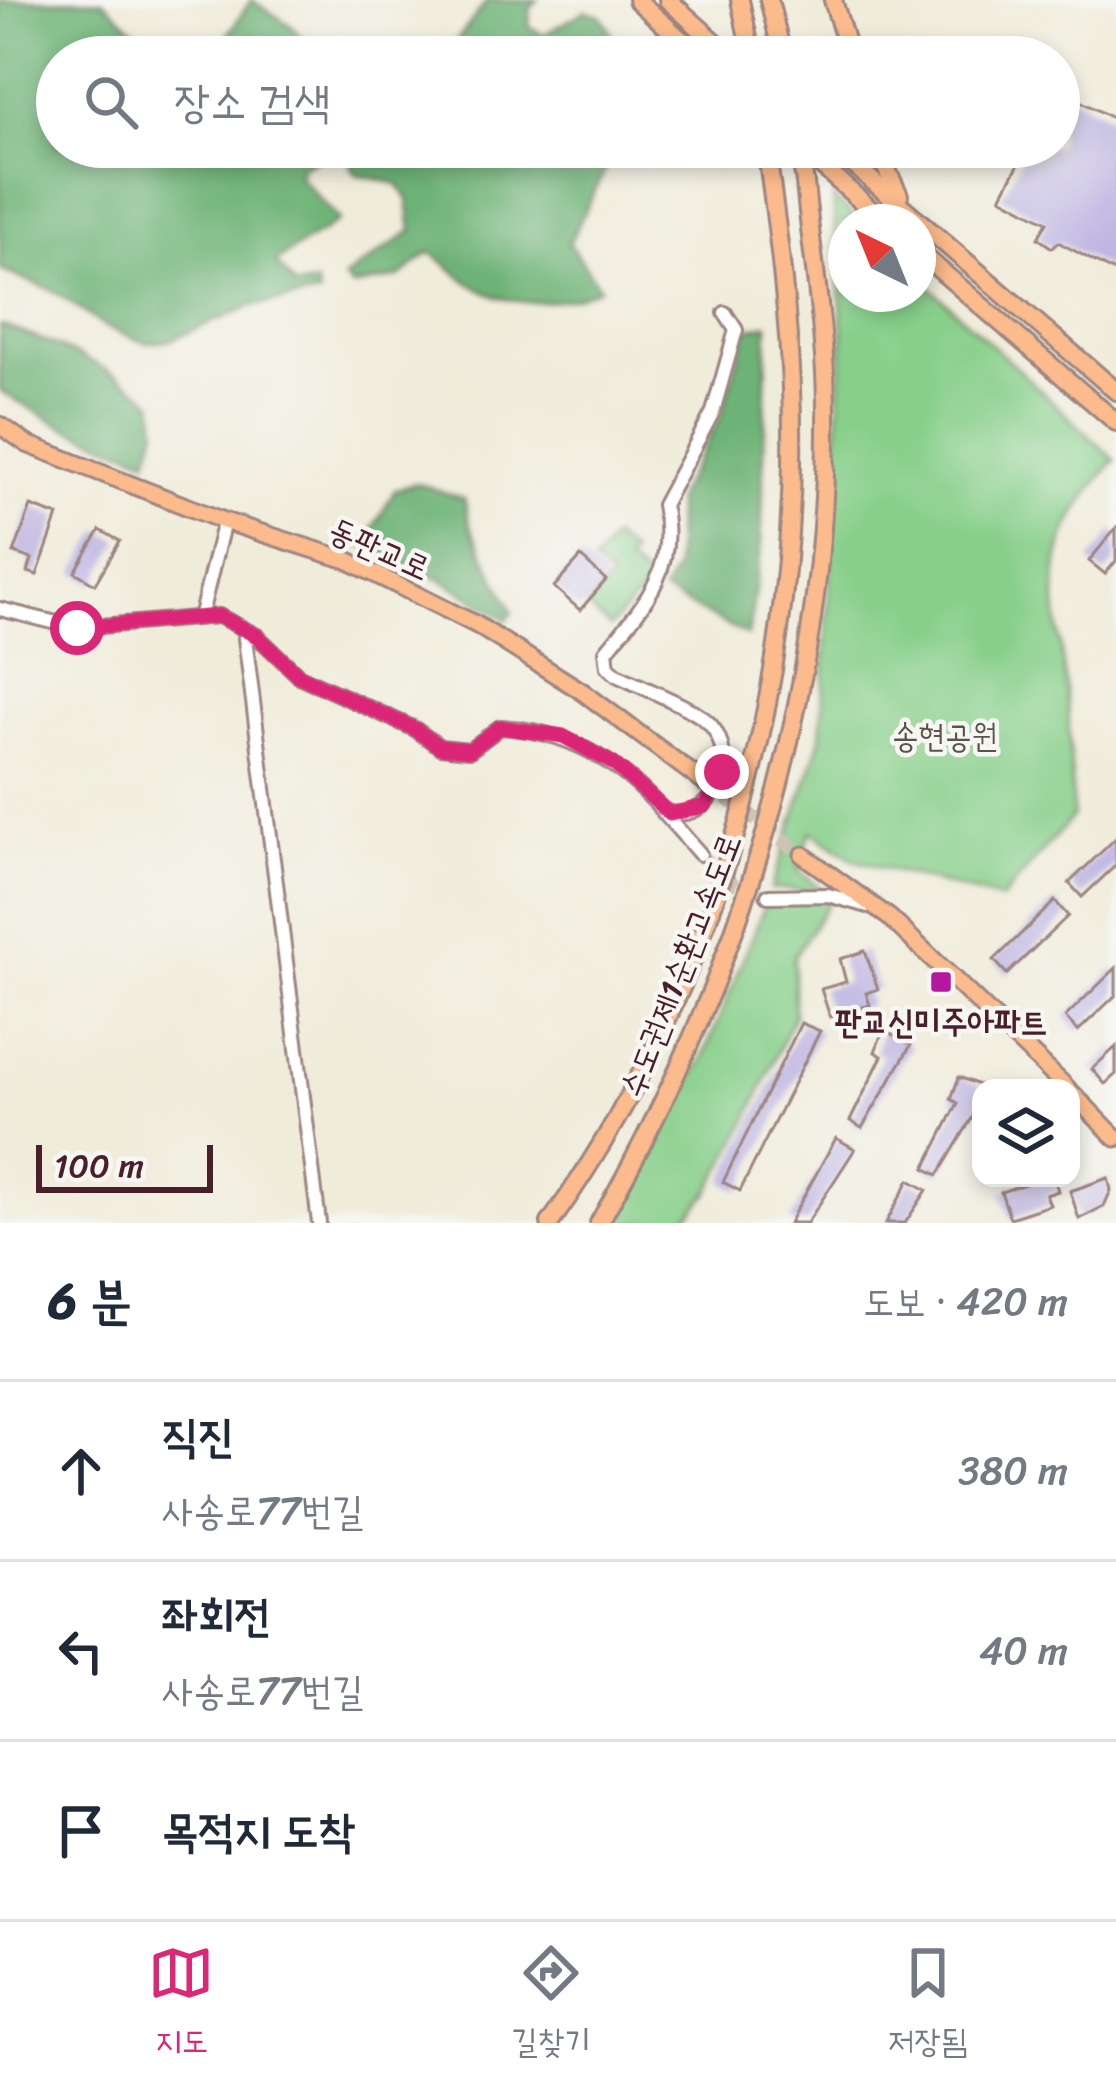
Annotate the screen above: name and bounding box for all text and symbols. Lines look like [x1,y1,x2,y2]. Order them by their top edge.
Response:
search box [36,36,1080,168]
text: 장소 검색 [174,62,331,142]
icon: search [78,69,144,135]
north arrow [828,204,936,312]
street label: 동판교로 [319,501,440,597]
route start [50,601,104,655]
park label: 송현공원 [892,707,998,765]
route end [695,745,749,799]
street label: 수도권제1순환고속도로 [604,824,758,1106]
marker: 판교신미주아파트 [928,969,954,995]
place label: 판교신미주아파트 [835,993,1047,1051]
map controls [972,1079,1080,1187]
button: layers [972,1079,1080,1187]
text: 100 m [54,1137,144,1195]
scale bar [36,1139,213,1192]
text: 6 분 [48,1256,131,1346]
text: 도보 · 420 m [863,1267,1068,1336]
text: 직진 [162,1396,234,1476]
text: 380 m [958,1436,1068,1505]
icon: ahead [48,1438,114,1504]
text: 사송로77번길 [162,1476,363,1545]
text: 좌회전 [162,1576,271,1656]
text: 40 m [979,1616,1068,1685]
icon: left [48,1618,114,1684]
text: 사송로77번길 [162,1656,363,1725]
text: 목적지 도착 [162,1791,355,1871]
icon: arrive [48,1798,114,1864]
tab: 지도 [148,1940,214,2070]
tab: 길찾기 [511,1940,591,2070]
tab: 저장됨 [888,1940,968,2070]

